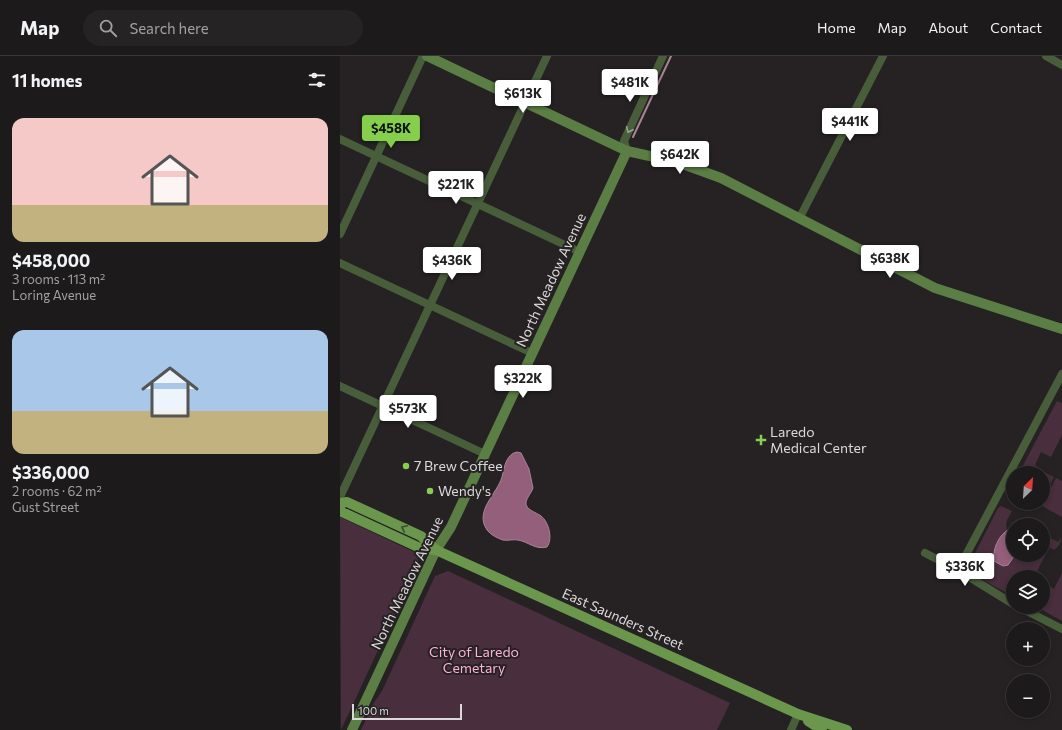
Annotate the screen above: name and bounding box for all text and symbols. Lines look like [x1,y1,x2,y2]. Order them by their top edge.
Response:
search box [83,10,363,46]
text: Map [20,16,59,39]
icon: search [97,17,119,39]
text: Search here [129,19,209,37]
text: Home [817,19,856,36]
text: Map [878,19,906,36]
text: About [928,19,968,36]
text: Contact [990,19,1042,36]
icon: filters [306,69,328,91]
pin: $481K [602,69,658,103]
text: 11 homes [12,70,82,91]
text: $481K [611,74,649,90]
pin: $613K [495,80,551,114]
text: $613K [504,85,542,101]
pin: $441K [822,108,878,142]
text: $441K [831,113,869,129]
pin: $458K [363,115,419,149]
text: $458K [371,120,411,136]
one-way arrow [626,125,634,133]
pin: $642K [652,141,708,175]
icon: home [134,144,206,216]
text: $642K [660,146,700,162]
pin: $221K [428,171,484,205]
text: $221K [437,176,475,192]
street label: North Meadow Avenue [512,210,589,349]
pin: $638K [862,245,918,279]
pin: $436K [424,247,480,281]
text: $458,000 [12,250,90,271]
text: $638K [870,250,910,266]
text: $436K [432,252,472,268]
text: 3 rooms · 113 m² [12,271,105,287]
text: Loring Avenue [12,287,96,303]
icon: home [134,356,206,428]
pin: $322K [495,365,551,399]
text: $322K [504,370,542,386]
pin: $573K [380,395,436,429]
text: $573K [389,400,427,416]
place label: Laredo Medical Center [770,423,867,456]
marker: Laredo Medical Center [755,434,767,446]
place label: 7 Brew Coffee [414,457,503,474]
marker: 7 Brew Coffee [401,461,411,471]
text: $336,000 [12,462,90,483]
north arrow [1006,466,1050,510]
map controls [1006,466,1050,718]
place label: Wendy's [438,482,491,499]
text: 2 rooms · 62 m² [12,483,102,499]
marker: Wendy's [425,486,435,496]
text: Gust Street [12,499,79,515]
street label: North Meadow Avenue [367,514,446,652]
button: locate [1006,518,1050,562]
one-way arrow [400,525,408,533]
pin: $336K [937,553,993,587]
text: $336K [945,558,985,574]
button: layers [1006,570,1050,614]
street label: East Saunders Street [560,584,687,653]
button: + [1006,622,1050,666]
park label: City of Laredo Cemetary [429,643,519,676]
button: − [1006,674,1050,718]
scale bar [352,702,462,721]
text: 100 m [358,704,389,717]

